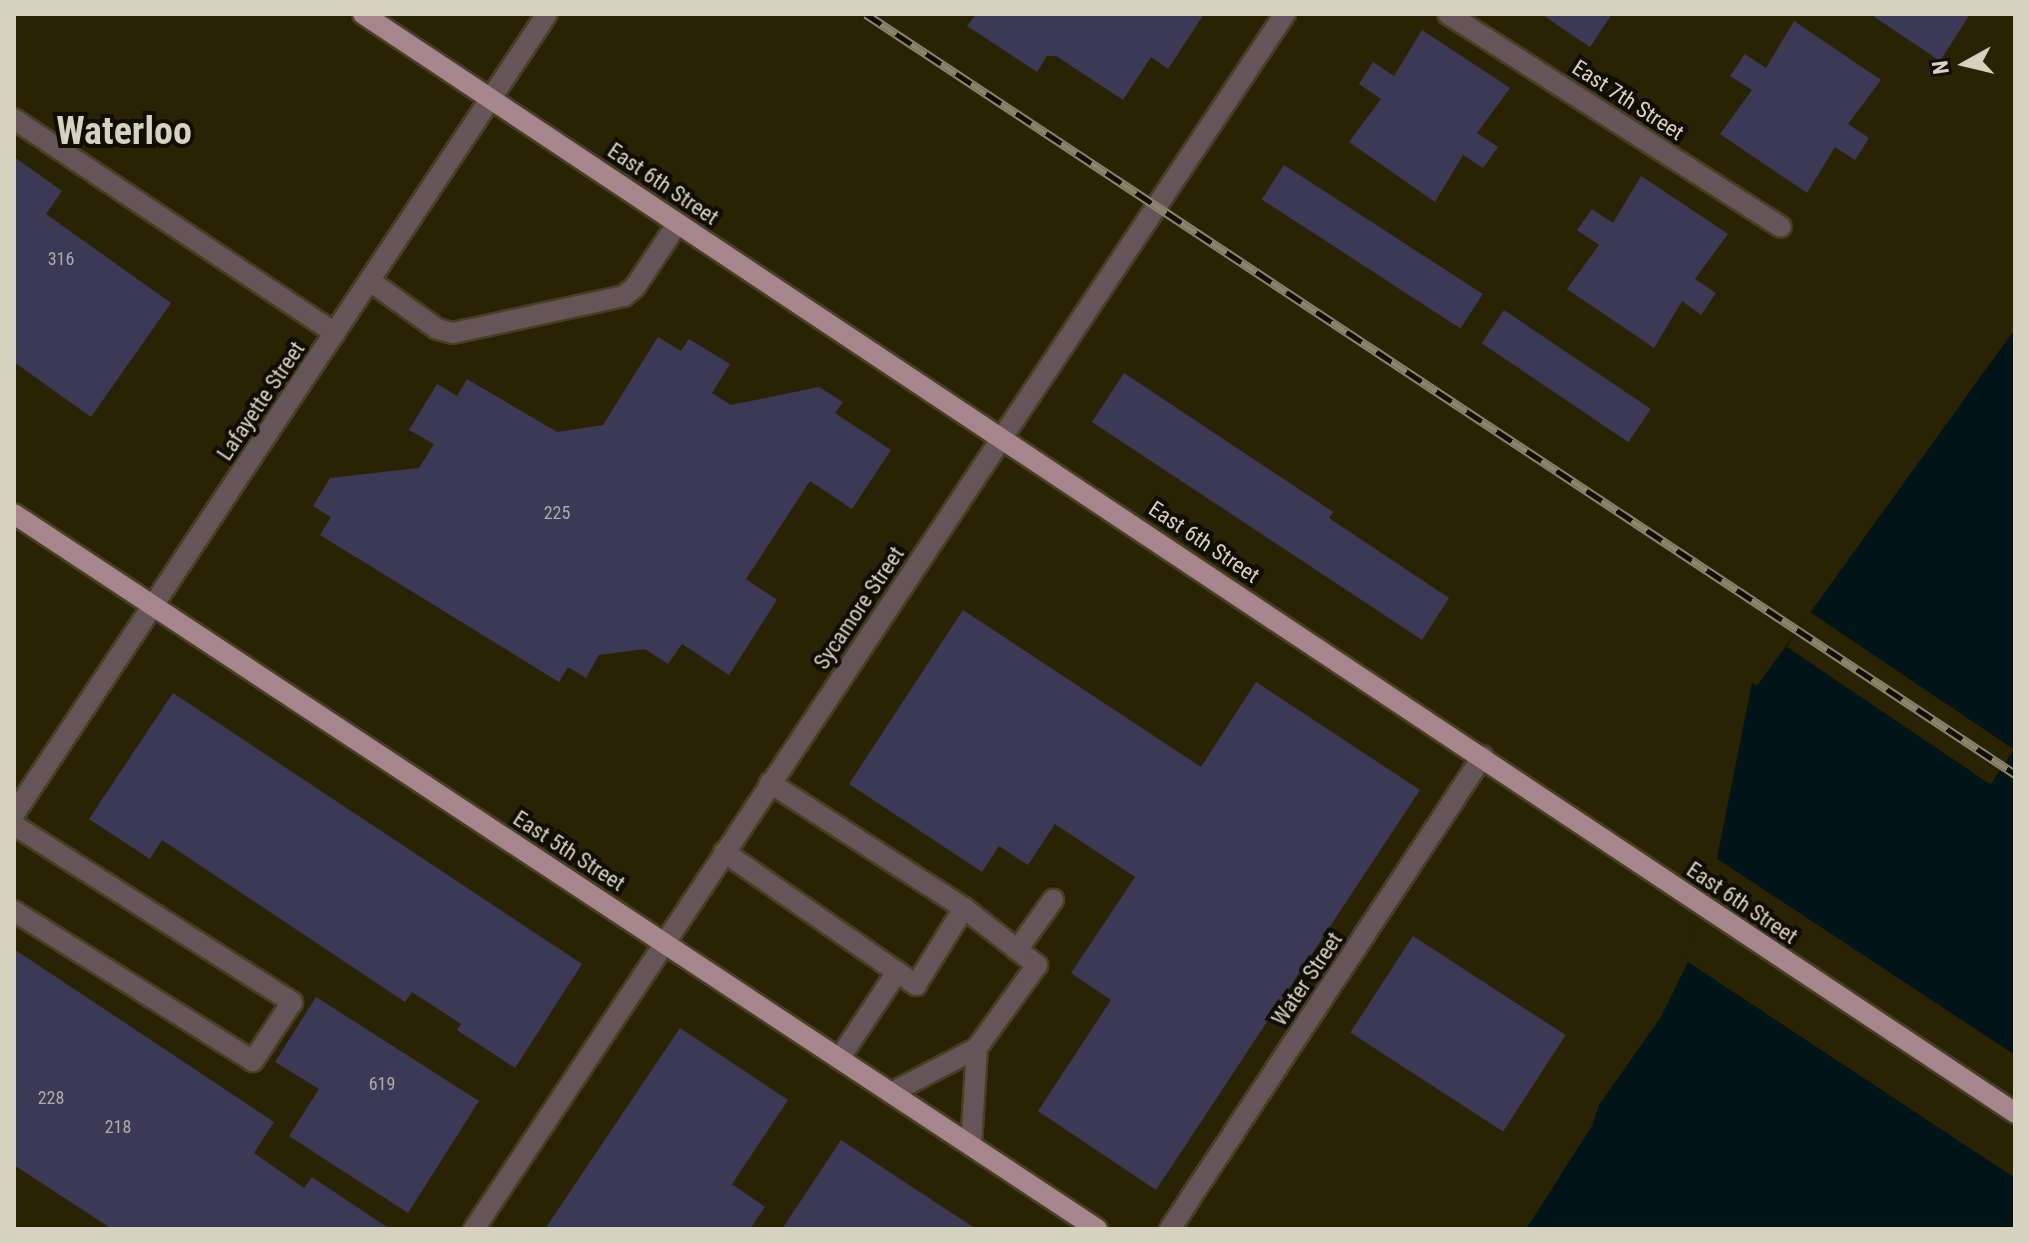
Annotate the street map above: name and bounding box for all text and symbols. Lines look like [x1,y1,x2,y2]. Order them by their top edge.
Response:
north arrow [1925,24,2005,104]
street label: East 7th Street [1567,54,1689,146]
text: N [1927,59,1954,76]
district label: Waterloo [56,109,192,155]
street label: East 6th Street [603,137,723,231]
house number: 316 [48,248,74,270]
street label: Lafayette Street [212,337,310,465]
street label: East 6th Street [1144,495,1264,589]
house number: 225 [544,502,570,524]
street label: Sycamore Street [808,542,910,674]
street label: East 5th Street [508,805,630,897]
street label: East 6th Street [1682,856,1802,950]
street label: Water Street [1266,927,1348,1031]
house number: 619 [369,1073,395,1095]
house number: 228 [38,1087,64,1109]
house number: 218 [105,1116,131,1138]

